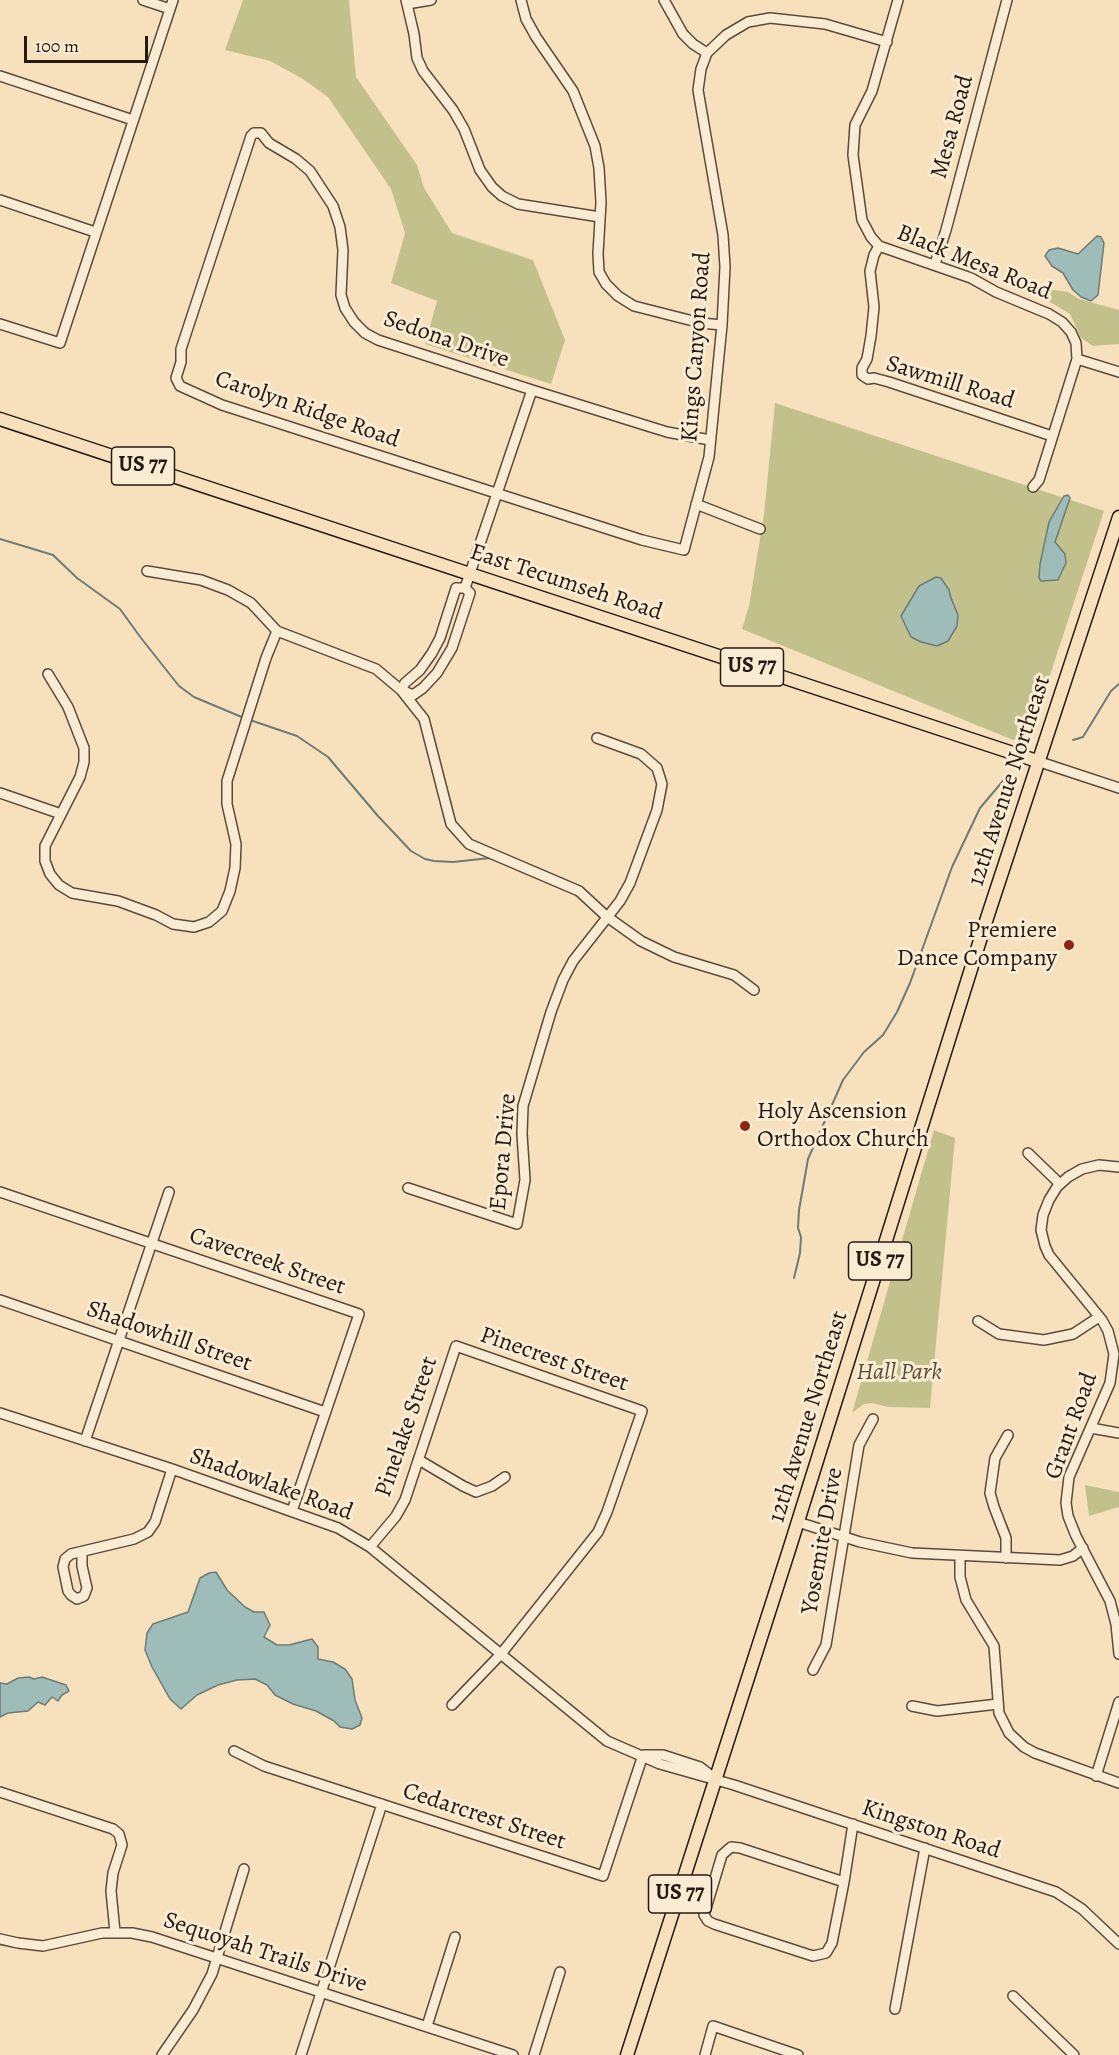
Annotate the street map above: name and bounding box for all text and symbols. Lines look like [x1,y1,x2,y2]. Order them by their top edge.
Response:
scale bar [27,24,152,62]
text: 100 m [35,34,79,58]
street label: Mesa Road [925,72,981,182]
street label: Black Mesa Road [892,219,1056,307]
street label: Kings Canyon Road [676,251,718,443]
street label: Sedona Drive [379,305,513,375]
street label: Sawmill Road [882,350,1018,416]
street label: Carolyn Ridge Road [211,365,403,455]
road number: US 77 [112,447,174,485]
street label: East Tecumseh Road [466,538,666,628]
road number: US 77 [720,648,783,686]
street label: 12th Avenue Northeast [962,672,1058,890]
place label: Premiere Dance Company [897,917,1057,973]
marker: Premiere Dance Company [1062,938,1076,952]
street label: Epora Drive [485,1092,523,1212]
place label: Holy Ascension Orthodox Church [757,1098,929,1154]
marker: Holy Ascension Orthodox Church [738,1119,752,1133]
street label: Cavecreek Street [185,1222,349,1302]
road number: US 77 [848,1242,912,1280]
street label: Shadowhill Street [83,1295,255,1379]
street label: 12th Avenue Northeast [763,1308,855,1526]
street label: Pinecrest Street [476,1321,632,1399]
street label: Pinelake Street [370,1353,444,1501]
park label: Hall Park [856,1359,942,1387]
street label: Grant Road [1039,1369,1105,1483]
street label: Shadowlake Road [185,1442,357,1528]
street label: Yosemite Drive [796,1465,850,1617]
street label: Cedarcrest Street [399,1777,569,1857]
street label: Kingston Road [858,1794,1004,1866]
road number: US 77 [648,1875,712,1913]
street label: Sequoyah Trails Drive [160,1906,370,2000]

